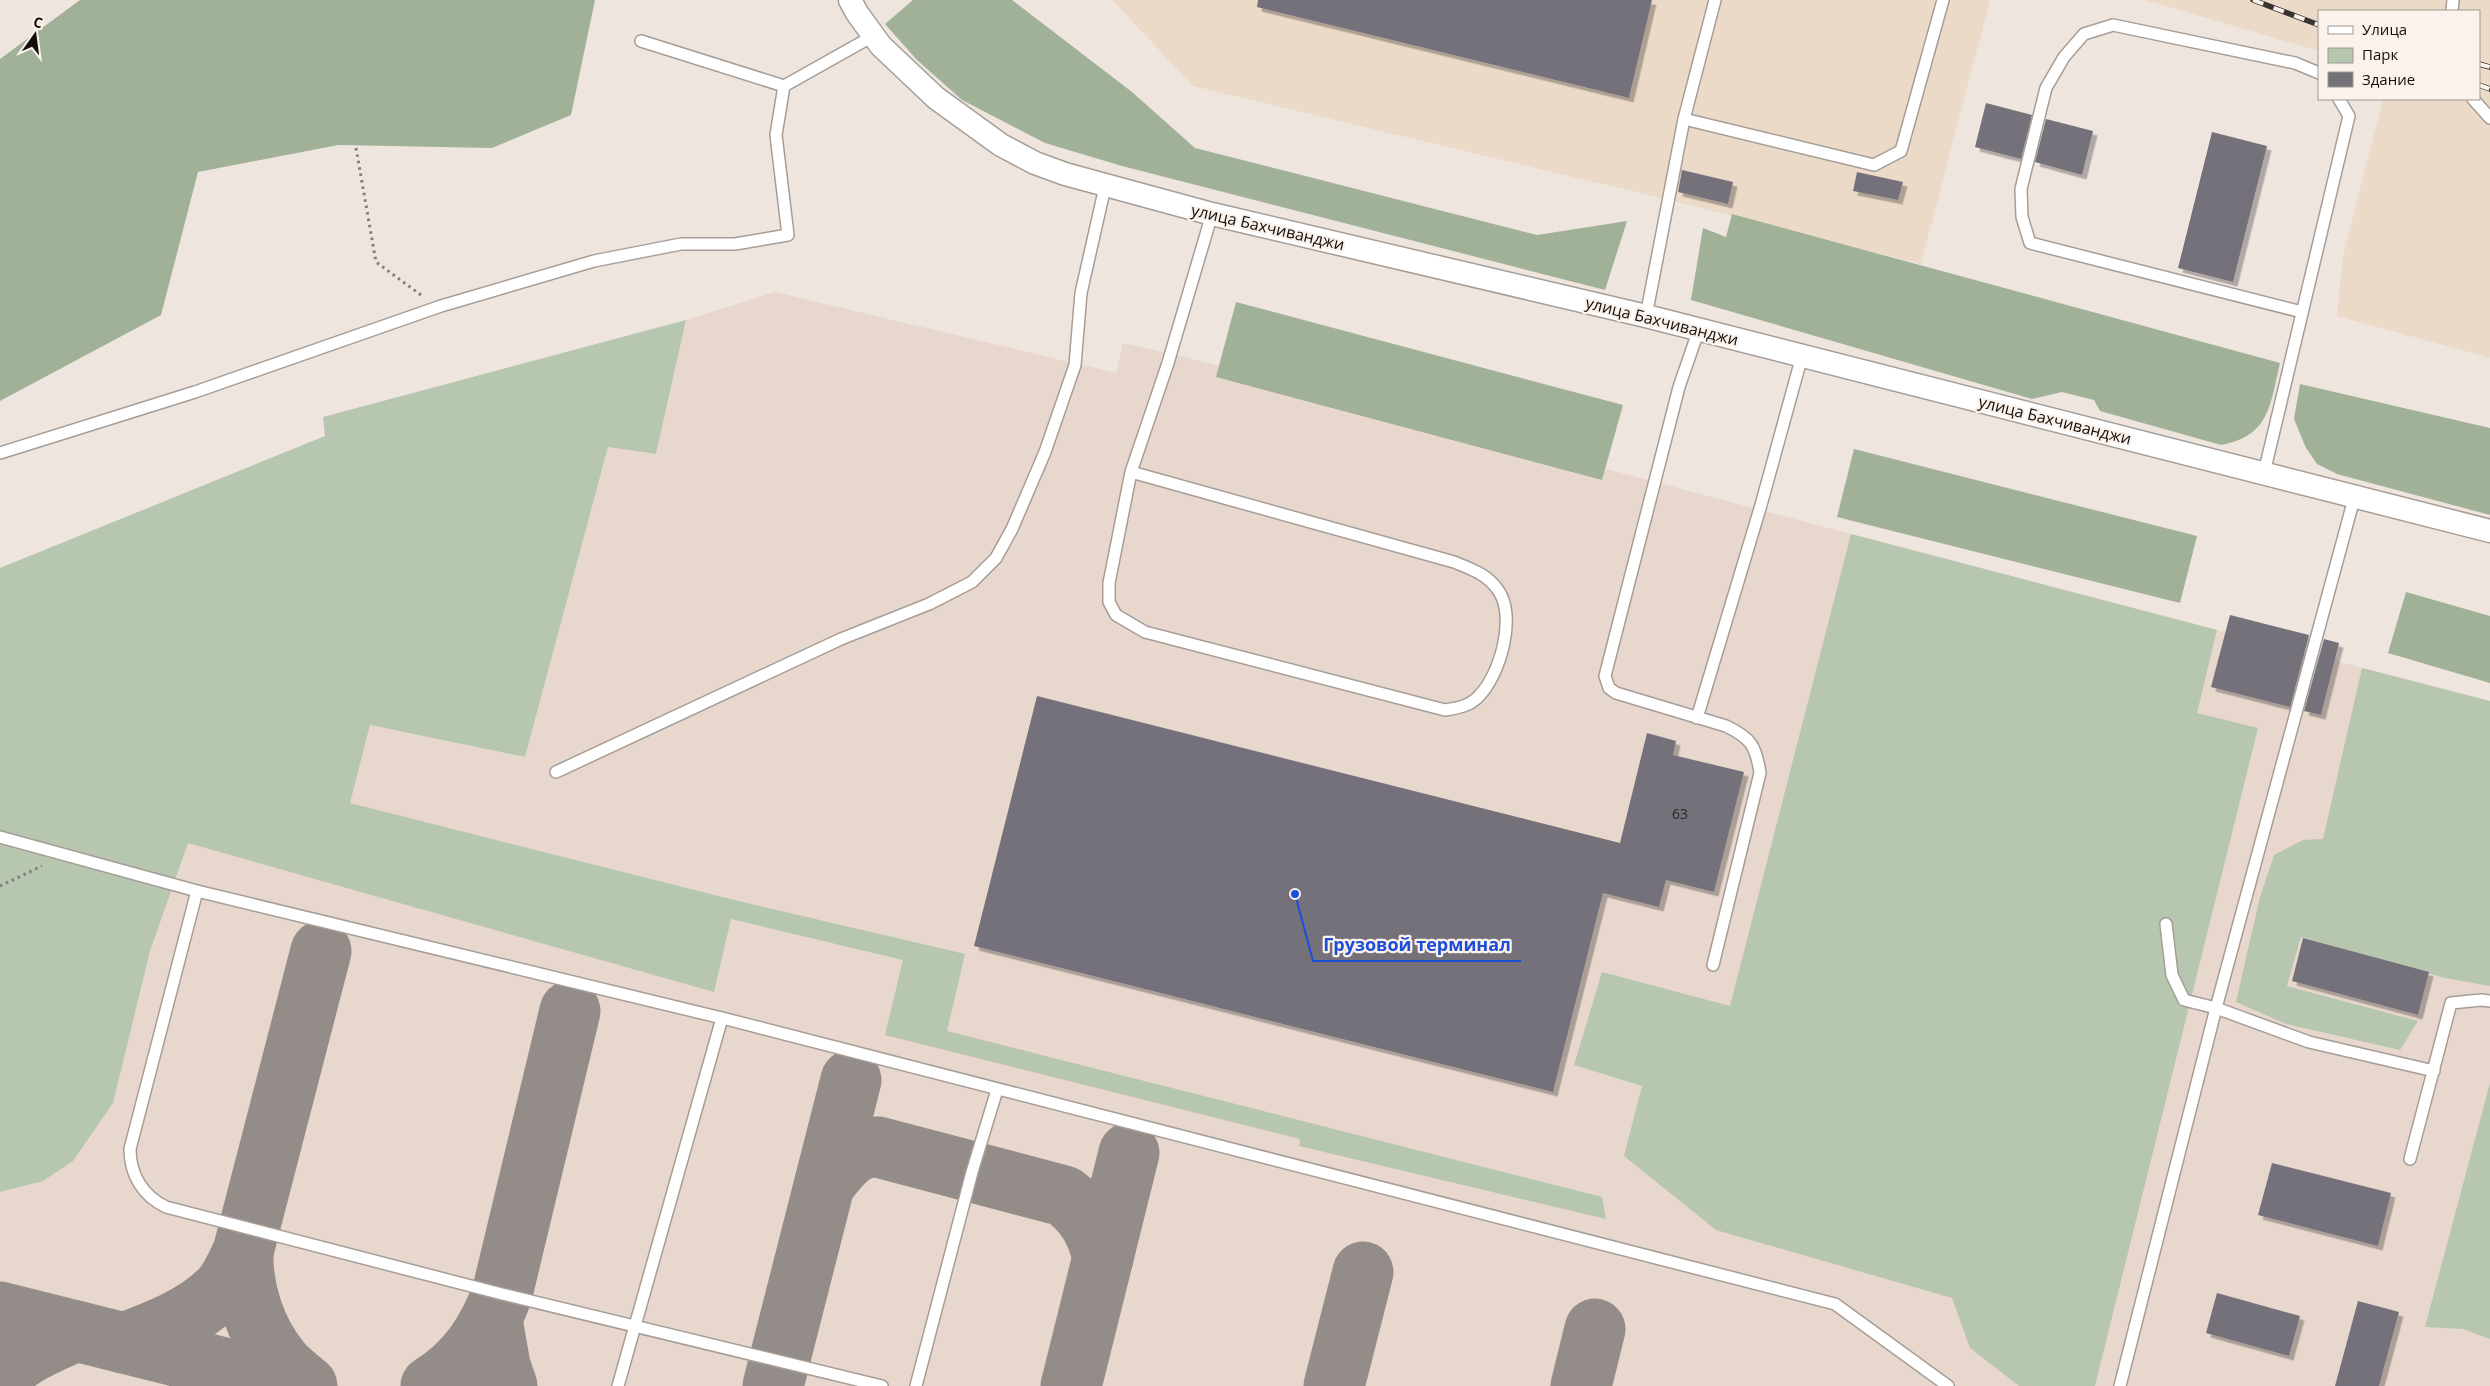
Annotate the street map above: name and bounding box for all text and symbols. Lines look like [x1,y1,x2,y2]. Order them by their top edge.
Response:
north arrow [10,10,60,60]
legend [2318,10,2480,100]
text: С [32,12,45,32]
text: Улица [2362,19,2407,39]
text: Парк [2362,44,2398,64]
text: Здание [2362,69,2415,89]
street label: улица Бахчиванджи [1189,199,1347,255]
street label: улица Бахчиванджи [1583,291,1741,351]
street label: улица Бахчиванджи [1976,390,2134,450]
house number: 63 [1672,804,1688,823]
callout: Грузовой терминал [1313,928,1521,961]
text: Грузовой терминал [1323,932,1511,956]

